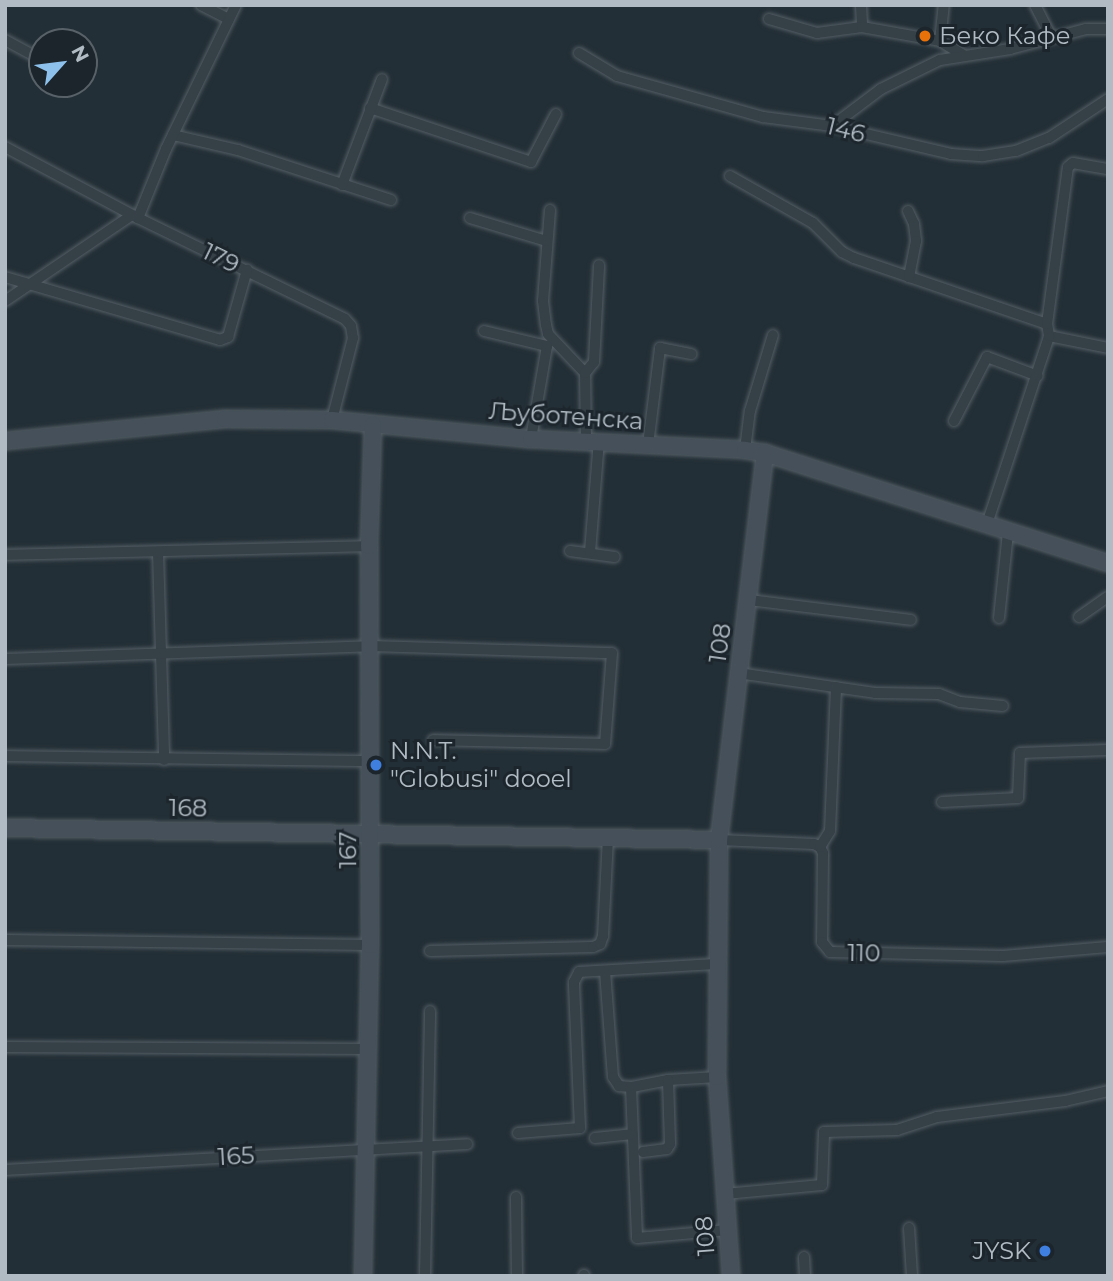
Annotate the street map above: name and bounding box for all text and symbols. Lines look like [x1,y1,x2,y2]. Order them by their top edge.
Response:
place label: Беко Кафе [939,22,1070,50]
north arrow [28,28,98,98]
marker: Беко Кафе [917,28,933,44]
text: N [66,42,94,66]
street label: 146 [824,111,868,149]
street label: 179 [198,237,244,279]
street label: Љуботенска [488,396,644,436]
street label: 108 [703,621,737,665]
place label: N.N.T. "Globusi" dooel [390,737,572,793]
marker: N.N.T. "Globusi" dooel [368,757,384,773]
street label: 168 [168,793,208,823]
street label: 167 [334,831,362,869]
street label: 110 [847,938,881,968]
street label: 165 [217,1141,255,1171]
street label: 108 [689,1215,721,1257]
place label: JYSK [973,1237,1031,1265]
marker: JYSK [1037,1243,1053,1259]

